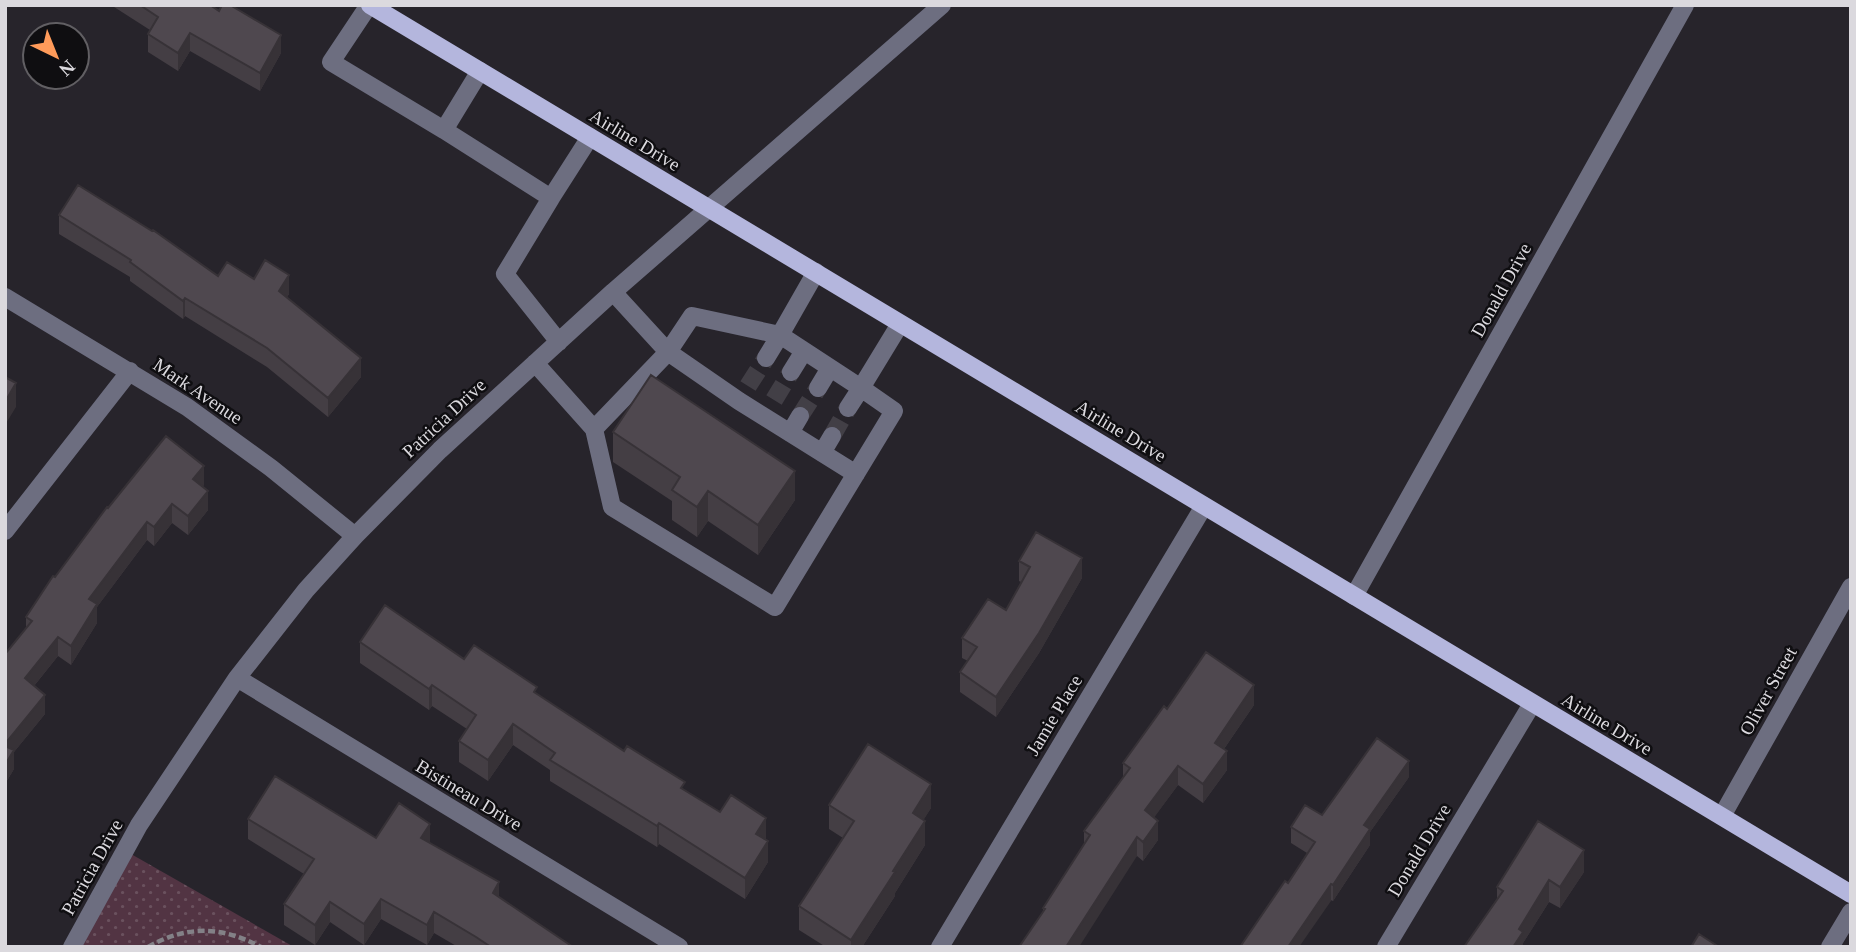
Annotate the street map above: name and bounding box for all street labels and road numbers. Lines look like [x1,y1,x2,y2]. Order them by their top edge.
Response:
street label: Airline Drive [586,105,684,175]
street label: Donald Drive [1467,239,1535,341]
street label: Mark Avenue [150,354,246,428]
street label: Patricia Drive [398,374,490,462]
street label: Airline Drive [1072,396,1170,466]
street label: Oliver Street [1735,643,1801,739]
street label: Jamie Place [1022,671,1086,759]
street label: Airline Drive [1558,689,1656,759]
street label: Bistineau Drive [412,755,526,835]
street label: Donald Drive [1383,800,1455,900]
street label: Patricia Drive [57,816,127,918]

